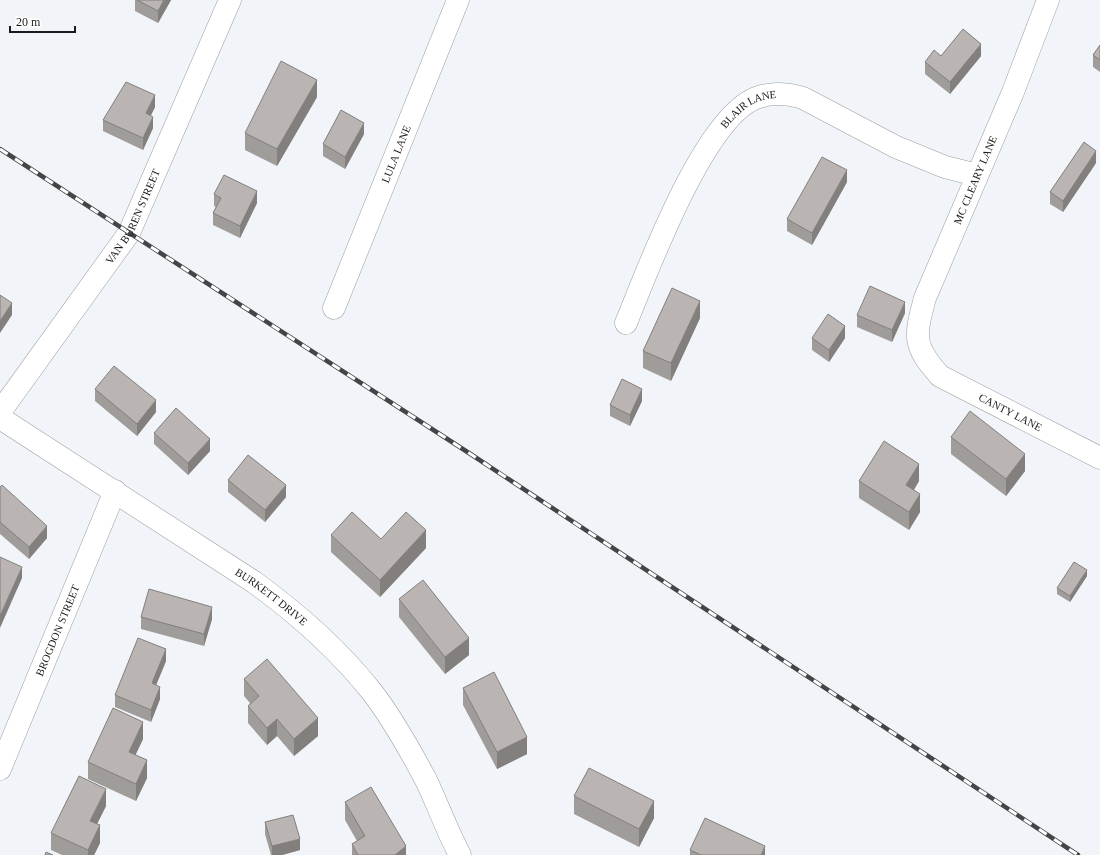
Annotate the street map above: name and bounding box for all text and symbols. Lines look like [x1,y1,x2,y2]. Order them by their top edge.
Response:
scale bar [10,8,75,34]
text: 20 m [16,15,41,29]
street label: BLAIR LANE [718,88,777,130]
street label: LULA LANE [379,123,413,184]
street label: MC CLEARY LANE [951,134,999,226]
street label: VAN BUREN STREET [103,167,162,266]
street label: CANTY LANE [977,391,1044,433]
street label: BURKETT DRIVE [233,566,310,628]
street label: BROGDON STREET [33,583,82,678]

